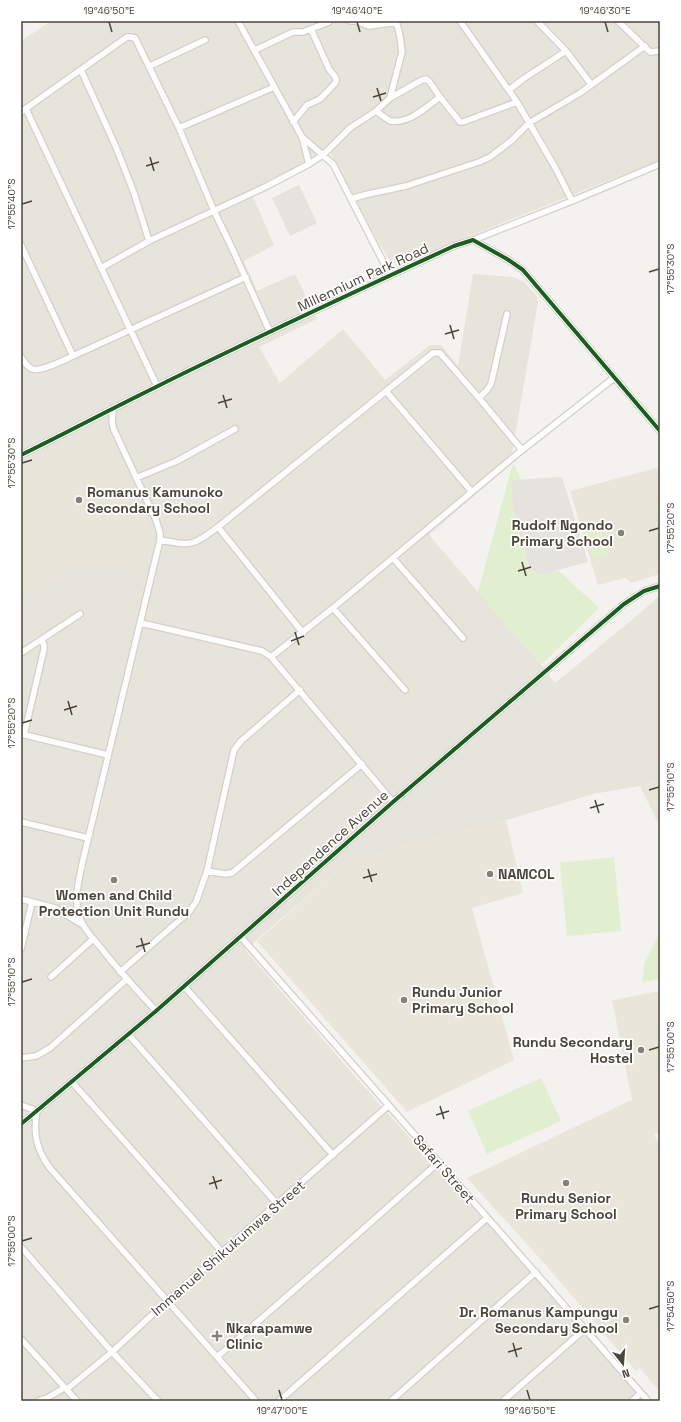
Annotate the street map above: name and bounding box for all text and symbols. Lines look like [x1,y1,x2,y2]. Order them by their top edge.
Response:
text: 19°46'50"E [83,4,135,17]
text: 19°46'40"E [331,4,383,17]
text: 19°46'30"E [579,4,631,17]
text: 17°55'40"S [5,179,18,229]
street label: Millennium Park Road [295,239,431,315]
text: 17°55'30"S [664,244,677,294]
text: 17°55'30"S [5,438,18,488]
place label: Romanus Kamunoko Secondary School [87,483,223,517]
marker: Romanus Kamunoko Secondary School [74,495,84,505]
text: 17°55'20"S [664,503,677,553]
place label: Rudolf Ngondo Primary School [511,516,613,550]
marker: Rudolf Ngondo Primary School [616,528,626,538]
text: 17°55'20"S [5,698,18,748]
text: 17°55'10"S [664,762,677,812]
street label: Independence Avenue [268,786,392,900]
place label: NAMCOL [498,865,555,883]
marker: NAMCOL [485,869,495,879]
marker: Women and Child Protection Unit Rundu [109,875,119,885]
place label: Women and Child Protection Unit Rundu [39,886,189,920]
text: 17°55'10"S [5,957,18,1007]
place label: Rundu Junior Primary School [412,983,514,1017]
marker: Rundu Junior Primary School [399,995,409,1005]
text: 17°55'00"S [664,1021,677,1073]
place label: Rundu Secondary Hostel [513,1033,633,1067]
marker: Rundu Secondary Hostel [636,1045,646,1055]
street label: Safari Street [409,1131,479,1207]
street label: Immanuel Shikukumwa Street [147,1176,309,1320]
marker: Rundu Senior Primary School [561,1178,571,1188]
place label: Rundu Senior Primary School [515,1189,617,1223]
text: 17°55'00"S [5,1215,18,1267]
text: 17°54'50"S [664,1281,677,1331]
place label: Dr. Romanus Kampungu Secondary School [459,1303,618,1337]
marker: Dr. Romanus Kampungu Secondary School [621,1315,631,1325]
place label: Nkarapamwe Clinic [226,1319,313,1353]
marker: Nkarapamwe Clinic [211,1330,223,1342]
north arrow [603,1344,643,1384]
text: N [620,1366,631,1381]
text: 19°47'00"E [257,1404,308,1417]
text: 19°46'50"E [504,1404,556,1417]

